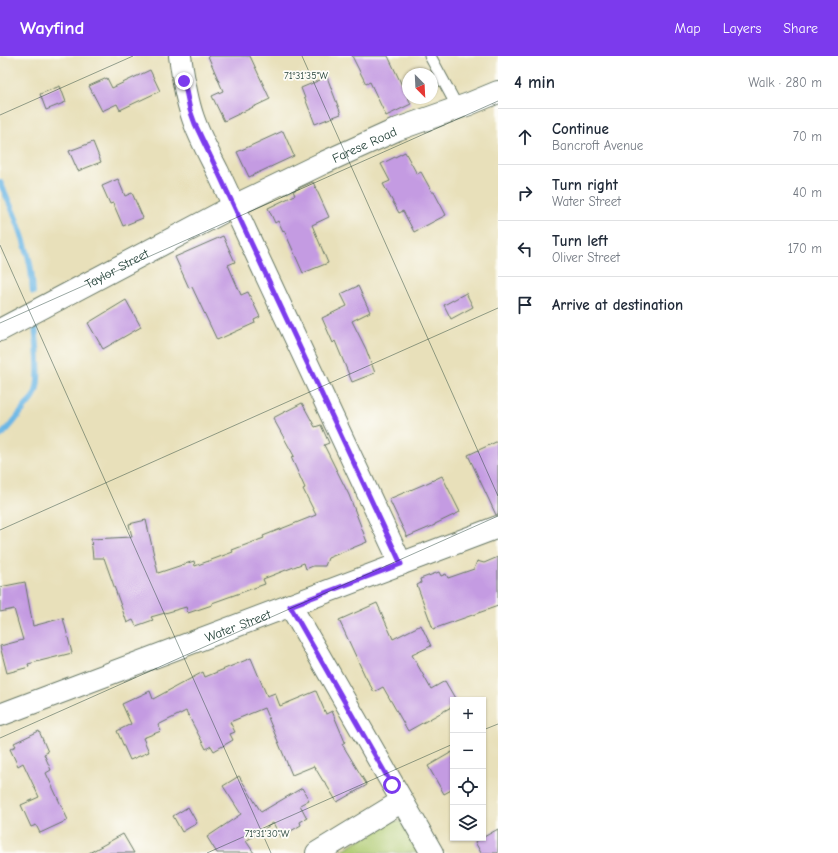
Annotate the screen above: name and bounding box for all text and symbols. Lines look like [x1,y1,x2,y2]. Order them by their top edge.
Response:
text: Wayfind [20,17,84,39]
text: Map [674,20,701,37]
text: Layers [723,20,761,37]
text: Share [783,20,818,37]
north arrow [402,68,438,104]
text: 71°31'35"W [284,70,328,82]
route end [175,72,193,90]
text: 4 min [514,73,555,92]
text: Walk · 280 m [748,75,822,90]
text: Continue [552,120,609,138]
street label: Farese Road [330,124,399,166]
icon: ahead [514,126,536,148]
text: 70 m [793,129,822,144]
text: Bancroft Avenue [552,138,643,153]
text: Turn right [552,176,618,194]
icon: right [514,182,536,204]
text: 40 m [793,185,822,200]
text: Water Street [552,194,621,209]
text: Turn left [552,232,608,250]
icon: left [514,238,536,260]
text: 170 m [788,241,822,256]
street label: Taylor Street [82,245,152,292]
text: Oliver Street [552,250,620,265]
icon: arrive [514,294,536,316]
text: Arrive at destination [552,296,683,314]
street label: Water Street [203,606,274,645]
map controls [450,697,486,841]
button: + [450,697,486,733]
button: − [450,733,486,769]
button: locate [450,769,486,805]
route start [383,776,401,794]
button: layers [450,805,486,841]
text: 71°31'30"W [245,828,290,840]

